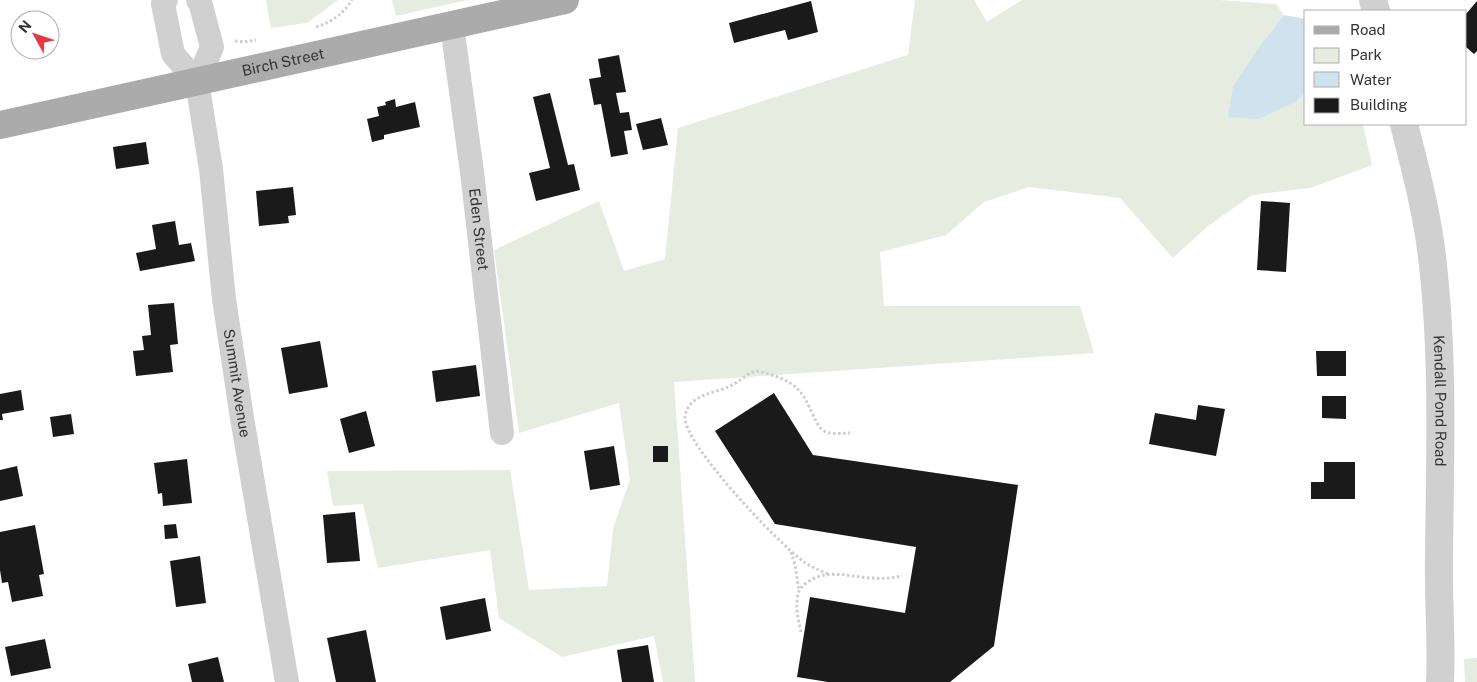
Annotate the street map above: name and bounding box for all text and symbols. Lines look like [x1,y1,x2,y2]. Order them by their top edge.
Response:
north arrow [10,10,60,60]
legend [1304,10,1467,125]
text: N [15,17,35,36]
text: Road [1350,21,1386,38]
street label: Birch Street [240,44,326,79]
text: Park [1350,46,1382,63]
text: Water [1350,71,1392,88]
text: Building [1350,96,1408,113]
street label: Eden Street [466,187,492,271]
street label: Summit Avenue [221,328,254,439]
street label: Kendall Pond Road [1430,335,1449,466]

